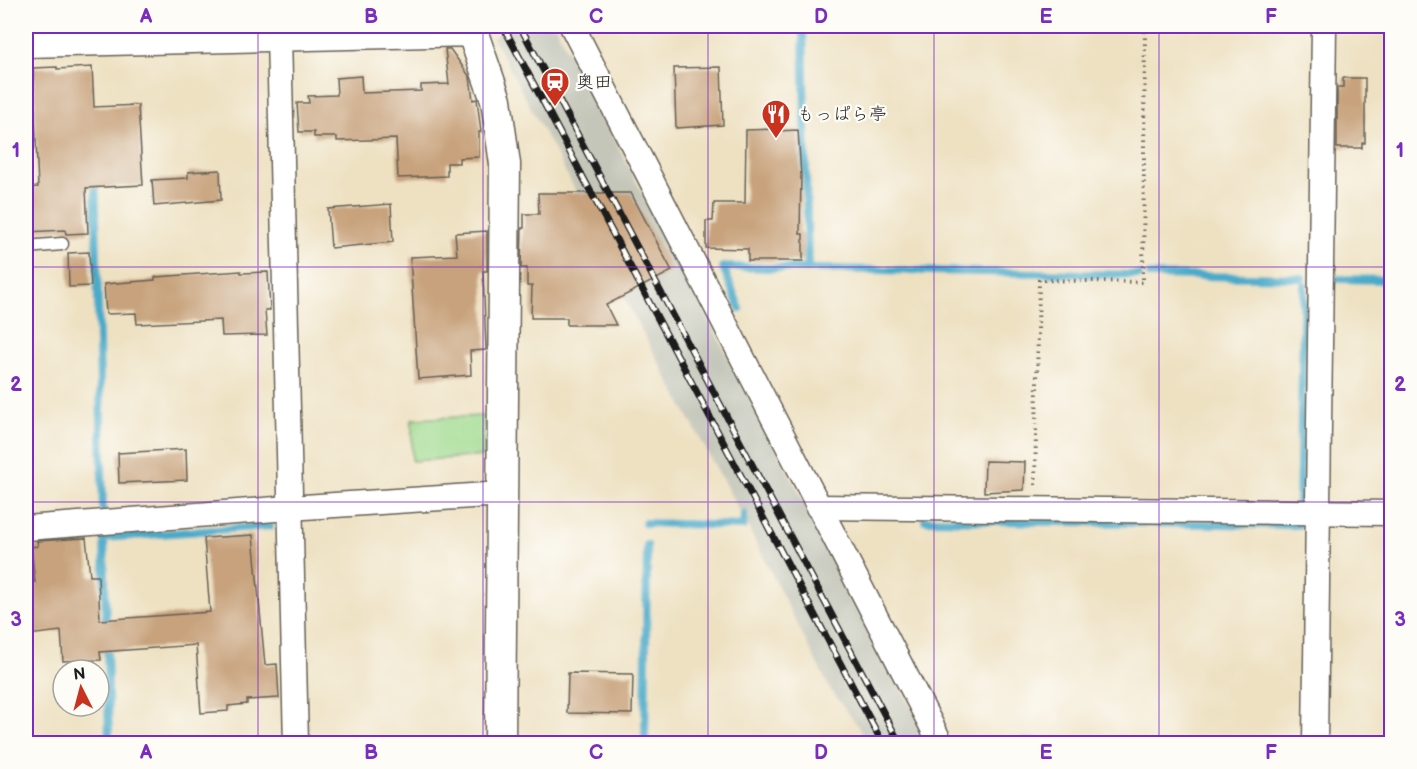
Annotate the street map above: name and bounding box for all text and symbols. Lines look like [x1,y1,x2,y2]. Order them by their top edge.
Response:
text: A [139,5,153,29]
text: B [364,5,378,29]
text: C [589,5,603,29]
text: D [814,5,828,29]
text: E [1040,5,1053,29]
text: F [1265,5,1277,29]
station icon: 奥田 [539,66,571,108]
place label: 奥田 [576,72,612,93]
restaurant icon: もっぱら亭 [760,98,792,140]
place label: もっぱら亭 [797,104,887,125]
text: 1 [12,139,20,163]
text: 1 [1396,139,1404,163]
text: 2 [10,373,22,397]
text: 2 [1394,373,1406,397]
text: 3 [10,608,22,632]
text: 3 [1394,608,1406,632]
north arrow [51,658,111,718]
text: N [73,664,87,685]
text: A [139,741,153,765]
text: B [364,741,378,765]
text: C [589,741,603,765]
text: D [814,741,828,765]
text: E [1040,741,1053,765]
text: F [1265,741,1277,765]

